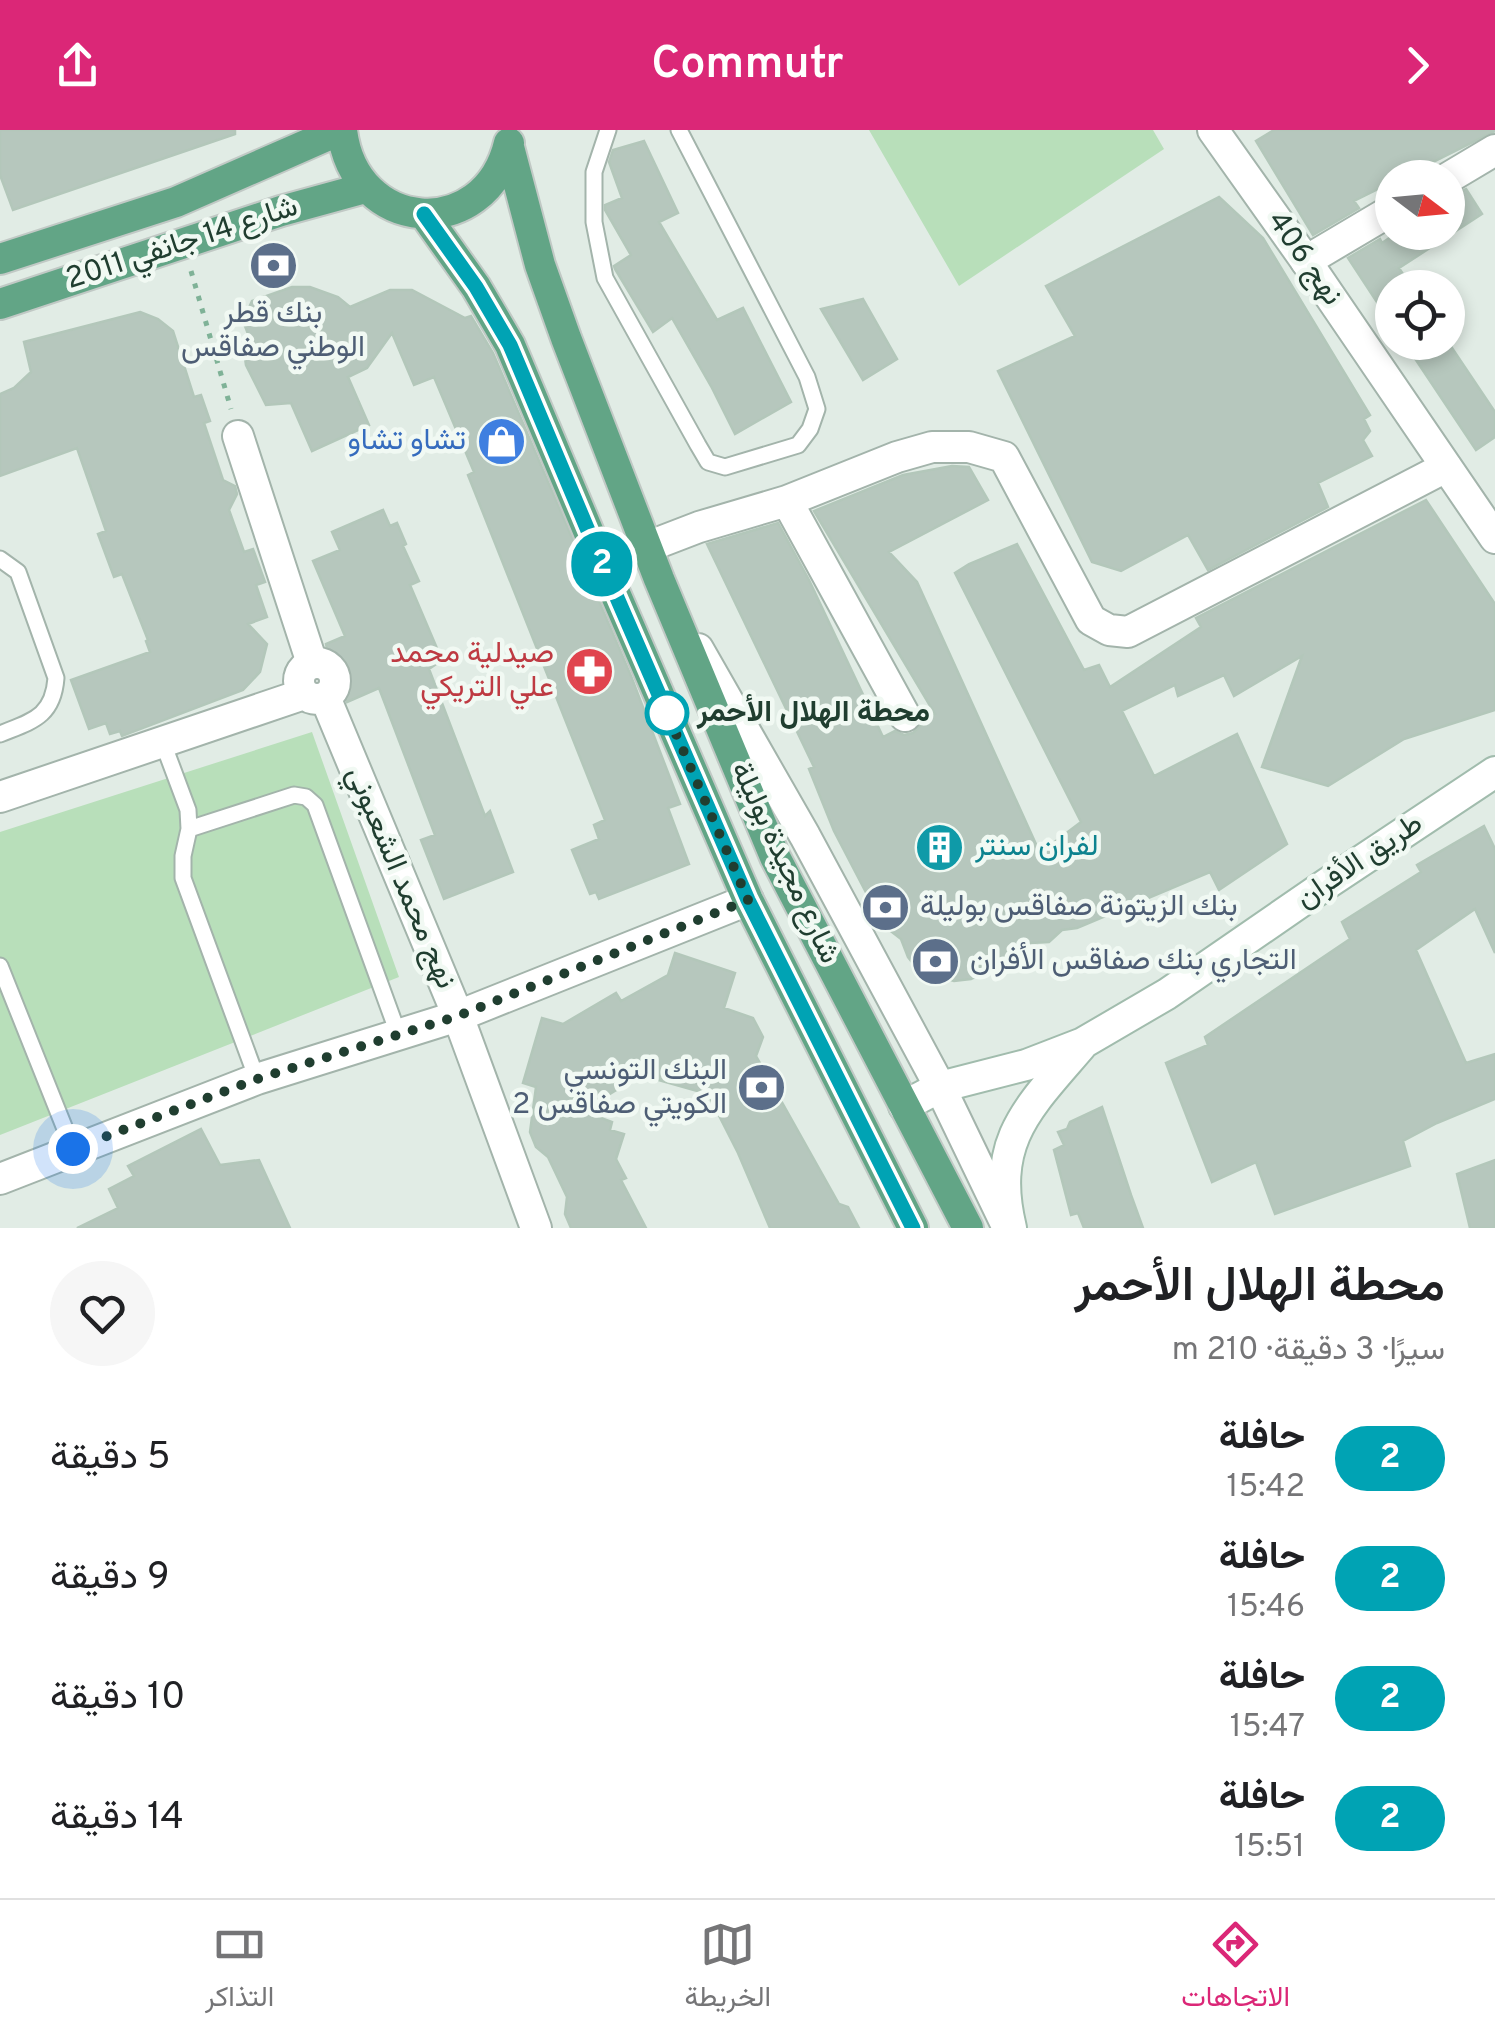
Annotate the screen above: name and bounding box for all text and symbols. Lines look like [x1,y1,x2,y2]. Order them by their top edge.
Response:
text: Commutr [651,37,844,94]
icon: share [50,38,105,93]
icon: forward [1390,38,1445,93]
north arrow [1375,160,1465,250]
map controls [1375,160,1465,360]
street label: شارع 14 جانفي 2011 [61,189,304,302]
street label: نهج 406 [1258,205,1350,313]
bank icon: بنك قطر الوطني صفاقس [247,239,299,291]
button: locate [1375,270,1465,360]
place label: بنك قطر الوطني صفاقس [181,296,365,370]
shop icon: تشاو تشاو [475,415,527,467]
place label: تشاو تشاو [348,423,466,460]
line badge: 2 [570,532,634,596]
text: 2 [591,542,613,586]
place label: صيدلية محمد علي التريكي [390,636,554,710]
pharmacy icon: صيدلية محمد علي التريكي [563,645,615,697]
marker: محطة الهلال الأحمر [646,692,688,734]
place label: محطة الهلال الأحمر [696,694,930,732]
street label: شارع مجيدة بوليلة [721,756,847,970]
street label: نهج محمد الشعبوني [334,761,463,996]
street label: طريق الأفران [1289,805,1431,918]
building icon: لفران سنتر [914,821,966,873]
place label: لفران سنتر [974,829,1099,866]
bank icon: بنك الزيتونة صفاقس بوليلة [859,881,911,933]
place label: بنك الزيتونة صفاقس بوليلة [920,889,1238,926]
bank icon: التجاري بنك صفاقس الأفران [909,935,961,987]
place label: التجاري بنك صفاقس الأفران [970,942,1297,983]
place label: البنك التونسي الكويتي صفاقس 2 [512,1053,727,1127]
bank icon: البنك التونسي الكويتي صفاقس 2 [736,1062,788,1114]
your location [48,1124,98,1174]
text: محطة الهلال الأحمر [1075,1258,1445,1318]
button: heart [50,1261,155,1366]
text: سيرًا · 3 دقيقة · 210 m [1172,1331,1445,1371]
text: حافلة [1219,1414,1305,1463]
text: 5 دقيقة [50,1434,171,1483]
text: 2 [1379,1436,1401,1480]
text: 15:42 [1227,1468,1305,1508]
text: حافلة [1219,1534,1305,1583]
text: 9 دقيقة [50,1554,170,1603]
text: 2 [1379,1556,1401,1600]
text: 15:46 [1227,1588,1305,1628]
text: حافلة [1219,1654,1305,1703]
text: 10 دقيقة [50,1674,185,1723]
text: 2 [1379,1676,1401,1720]
text: 15:47 [1230,1708,1305,1748]
text: حافلة [1219,1774,1305,1823]
text: 14 دقيقة [50,1794,184,1843]
text: 2 [1379,1796,1401,1840]
text: 15:51 [1234,1828,1305,1868]
tab: التذاكر [205,1917,274,2021]
tab: الخريطة [684,1917,771,2021]
tab: الاتجاهات [1181,1917,1290,2021]

